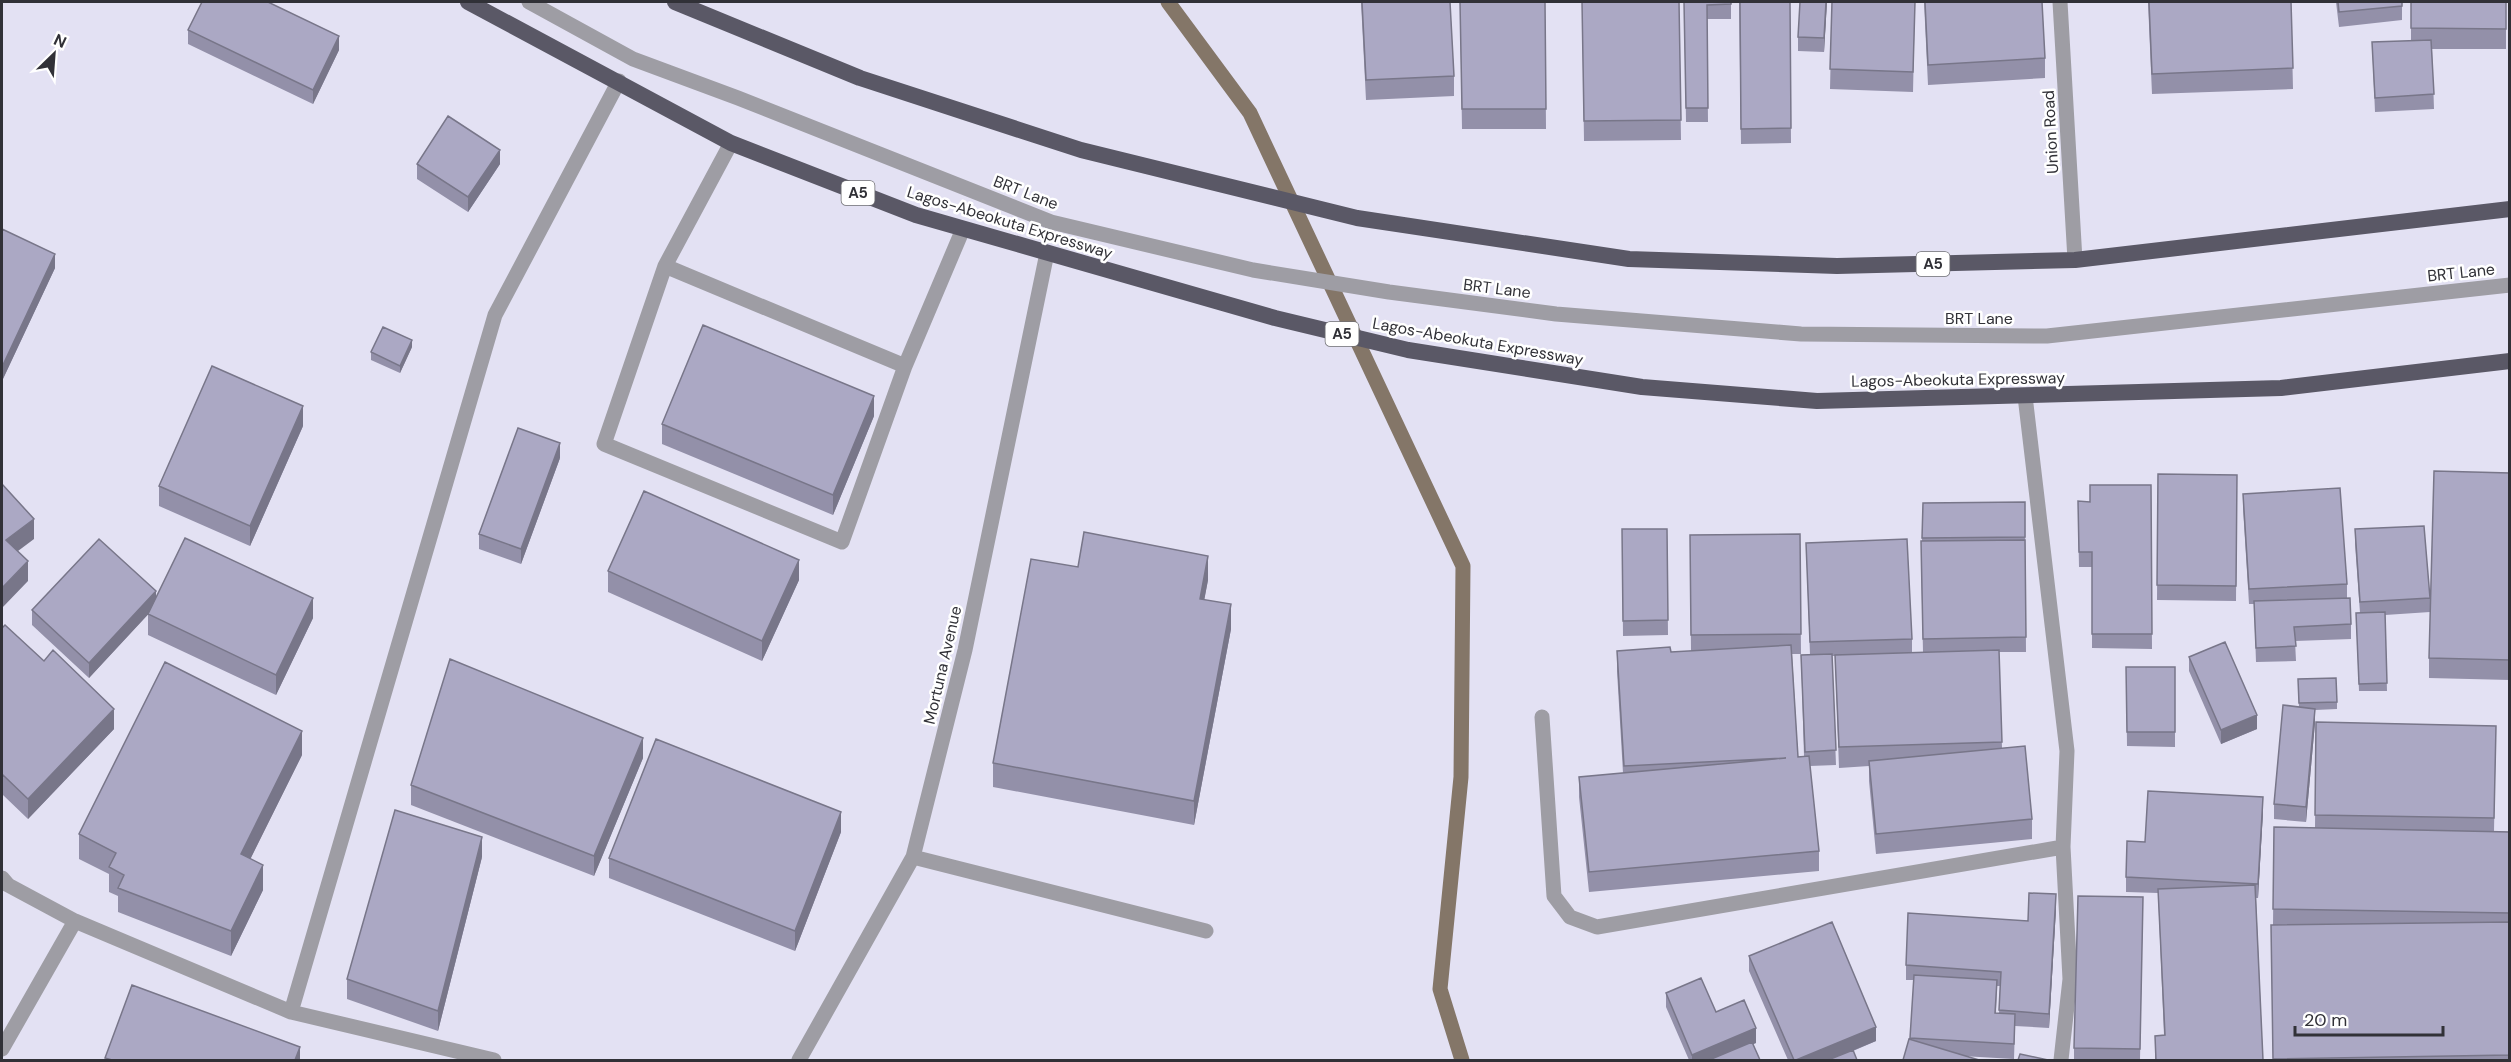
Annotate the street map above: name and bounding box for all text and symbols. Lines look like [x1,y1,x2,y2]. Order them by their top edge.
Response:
north arrow [24,24,84,84]
text: N [50,29,70,53]
street label: Union Road [2038,90,2063,174]
street label: BRT Lane [990,171,1061,214]
road number: A5 [842,181,874,205]
street label: Lagos-Abeokuta Expressway [905,181,1115,264]
road number: A5 [1916,252,1950,276]
street label: BRT Lane [2426,259,2496,286]
street label: BRT Lane [1462,274,1532,303]
street label: BRT Lane [1945,308,2013,329]
street label: Lagos-Abeokuta Expressway [1371,313,1585,370]
road number: A5 [1326,322,1358,346]
street label: Lagos-Abeokuta Expressway [1851,367,2065,392]
street label: Mortuna Avenue [919,604,966,726]
scale bar [2295,999,2444,1037]
text: 20 m [2304,1008,2347,1032]

